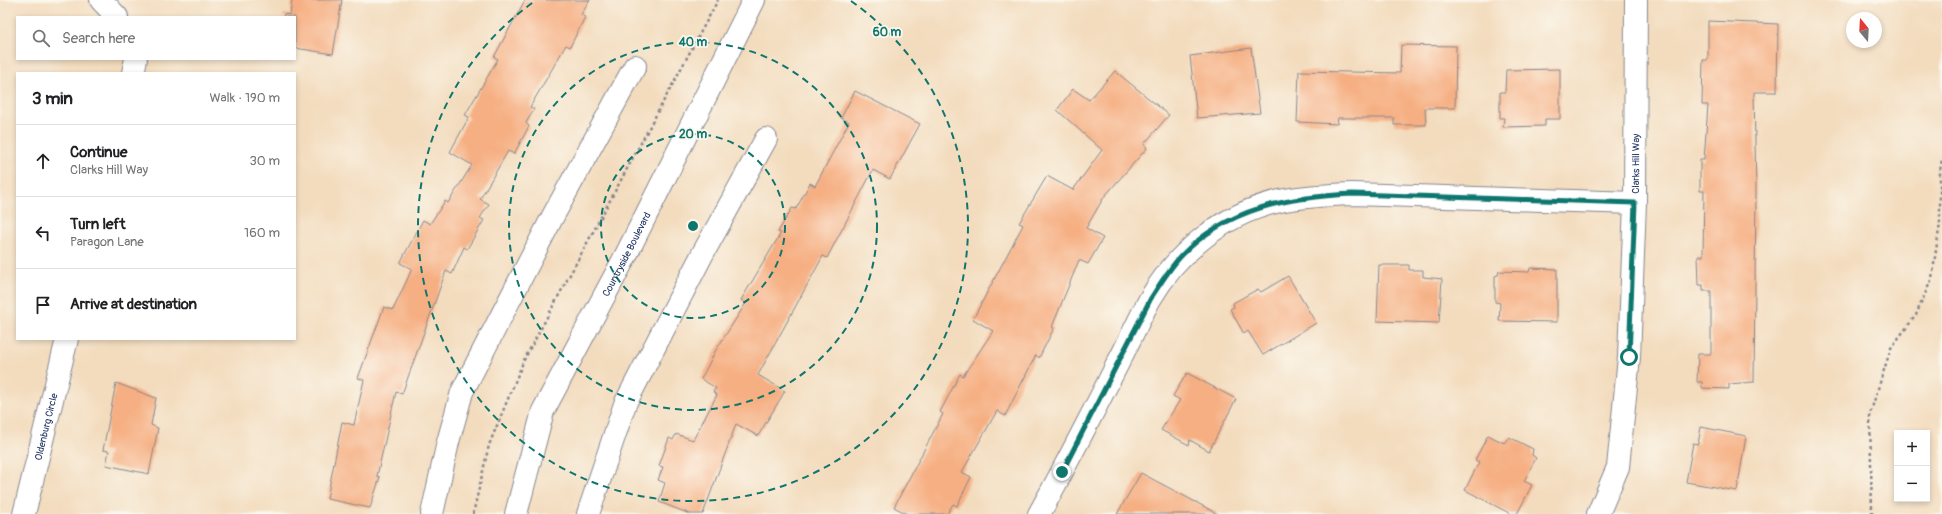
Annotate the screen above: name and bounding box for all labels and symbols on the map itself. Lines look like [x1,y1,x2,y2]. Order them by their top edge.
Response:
north arrow [1846,12,1882,48]
text: 60 m [873,25,902,40]
text: 40 m [678,35,708,50]
text: 20 m [679,127,707,142]
street label: Clarks Hill Way [1630,133,1642,194]
street label: Countryside Boulevard [600,210,654,299]
centre of rings [686,219,700,233]
route start [1620,348,1638,366]
street label: Oldenburg Circle [32,392,61,462]
route end [1053,463,1071,481]

